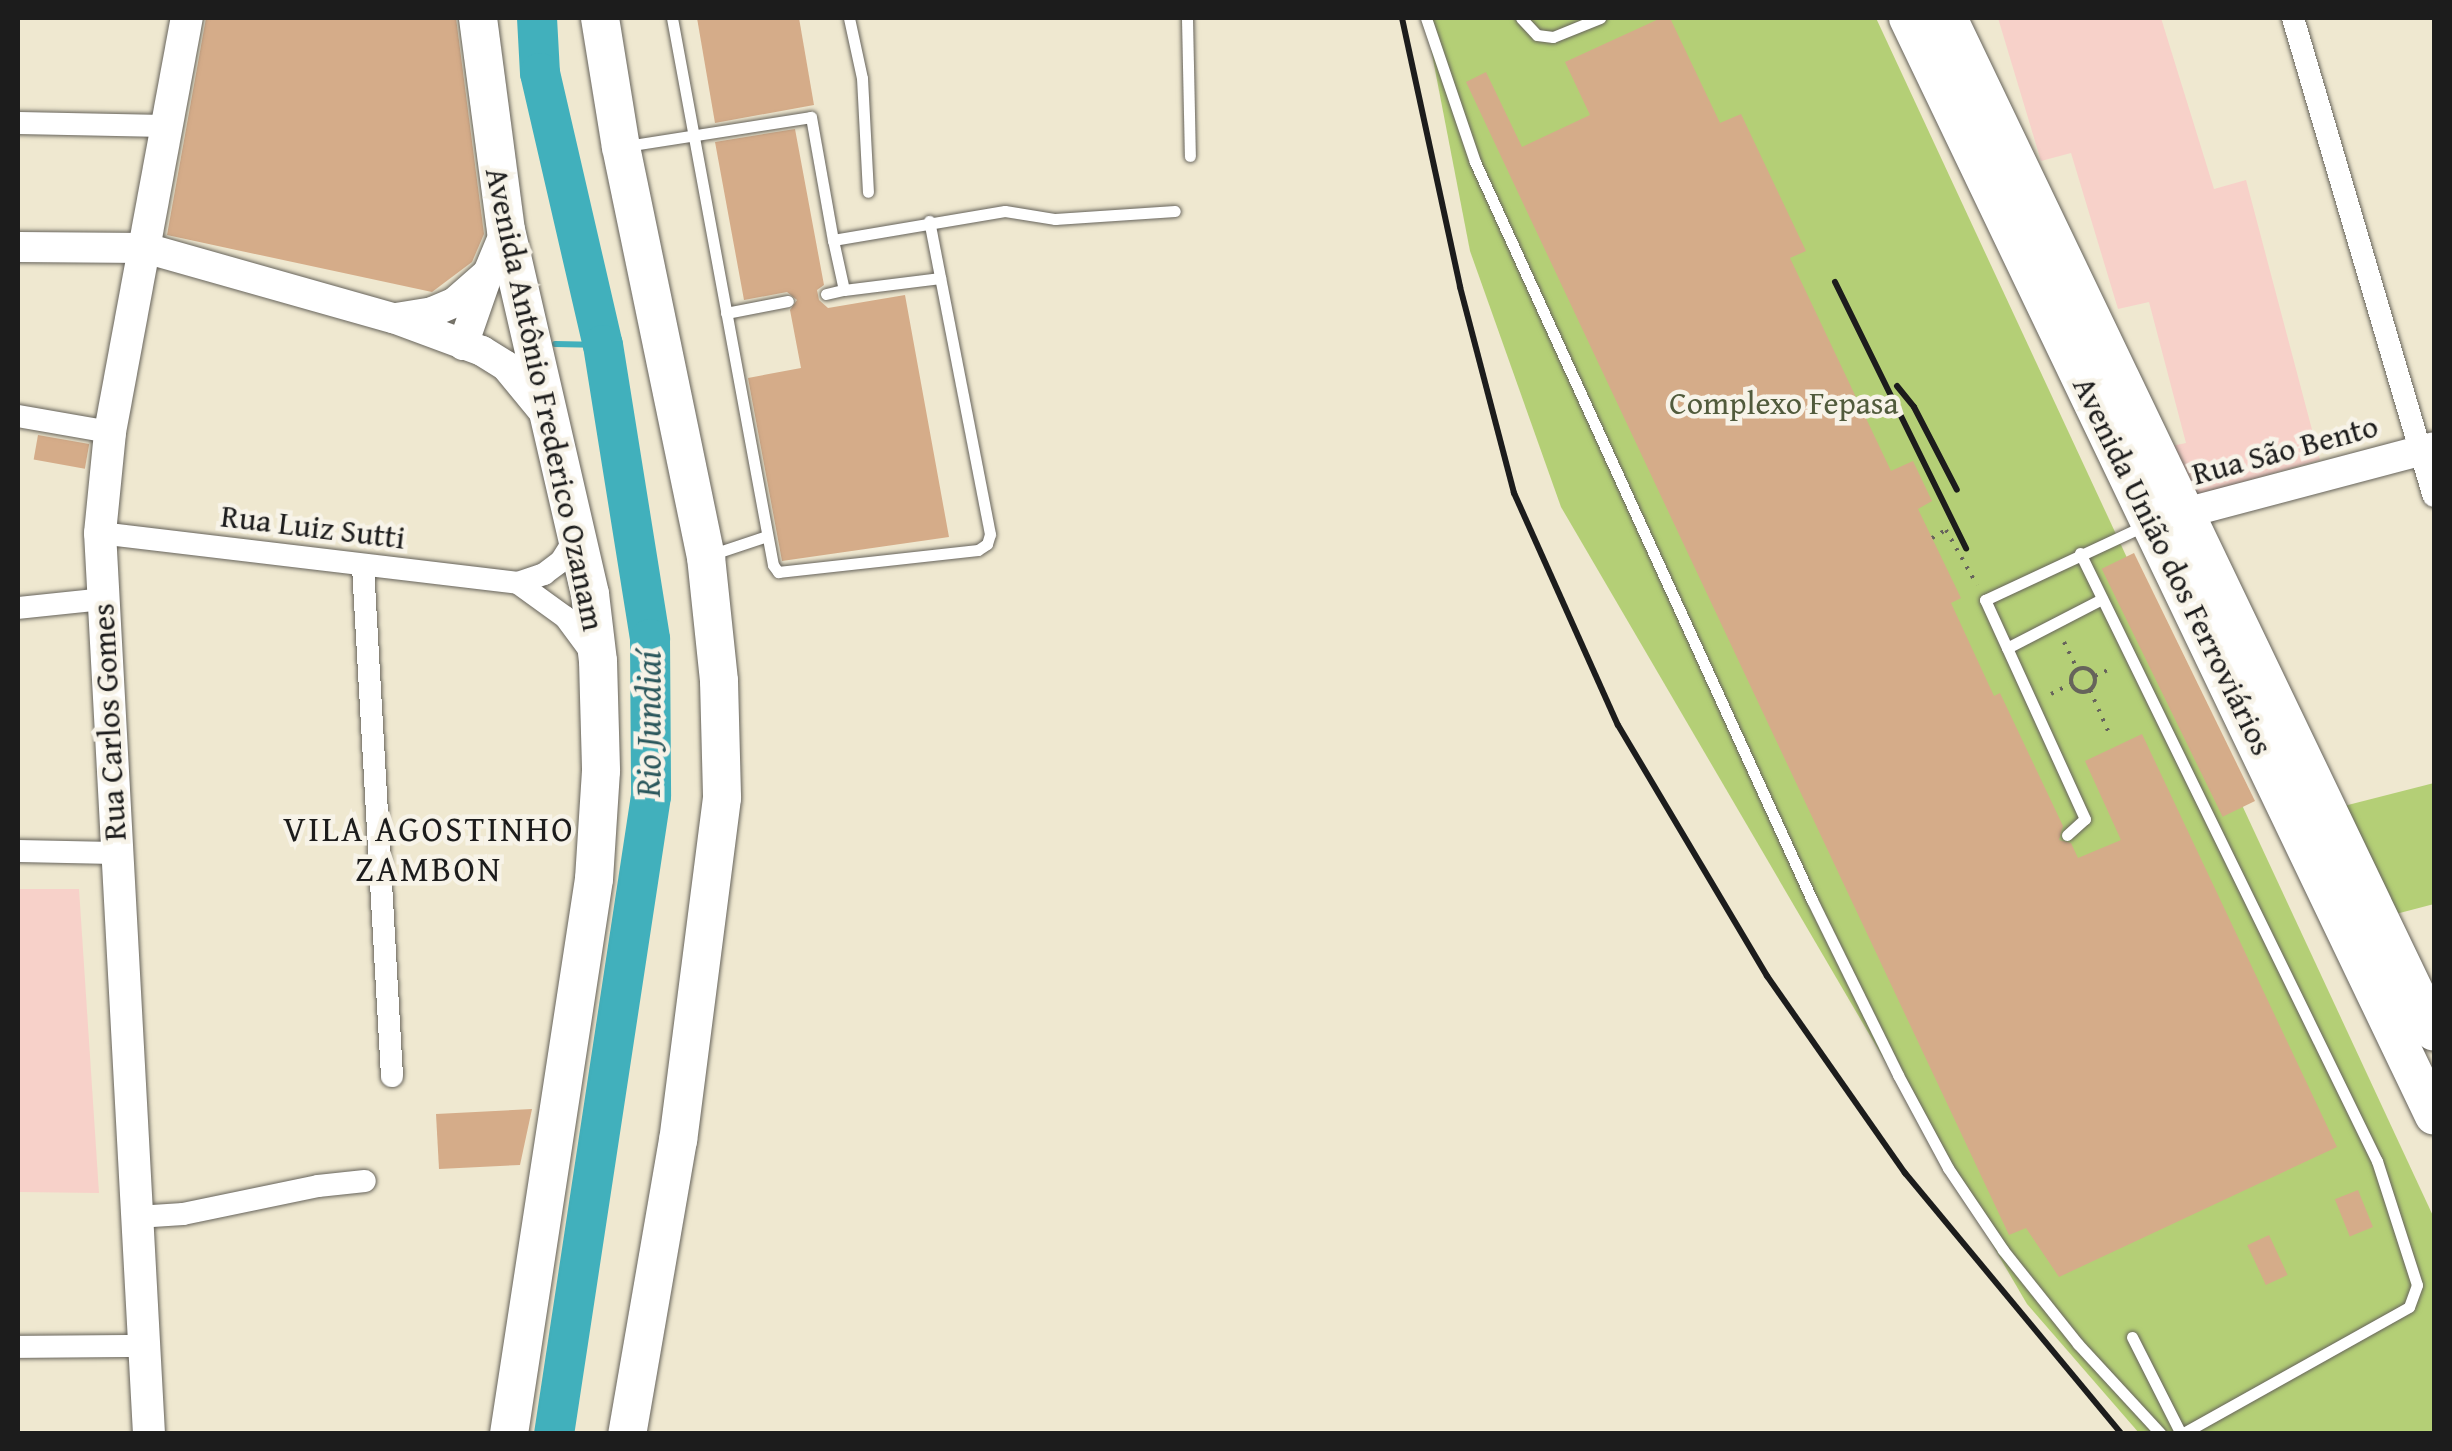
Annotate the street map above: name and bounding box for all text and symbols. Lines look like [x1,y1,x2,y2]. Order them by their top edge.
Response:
street label: Avenida Antônio Frederico Ozanam [477,164,613,634]
street label: Avenida União dos Ferroviários [2065,371,2281,761]
park label: Complexo Fepasa [1669,384,1899,422]
street label: Rua São Bento [2188,407,2382,493]
street label: Rua Luiz Sutti [219,497,407,557]
street label: Rua Carlos Gomes [84,602,134,842]
water label: Rio Jundiaí [627,651,669,797]
district label: VILA AGOSTINHO ZAMBON [283,808,575,890]

